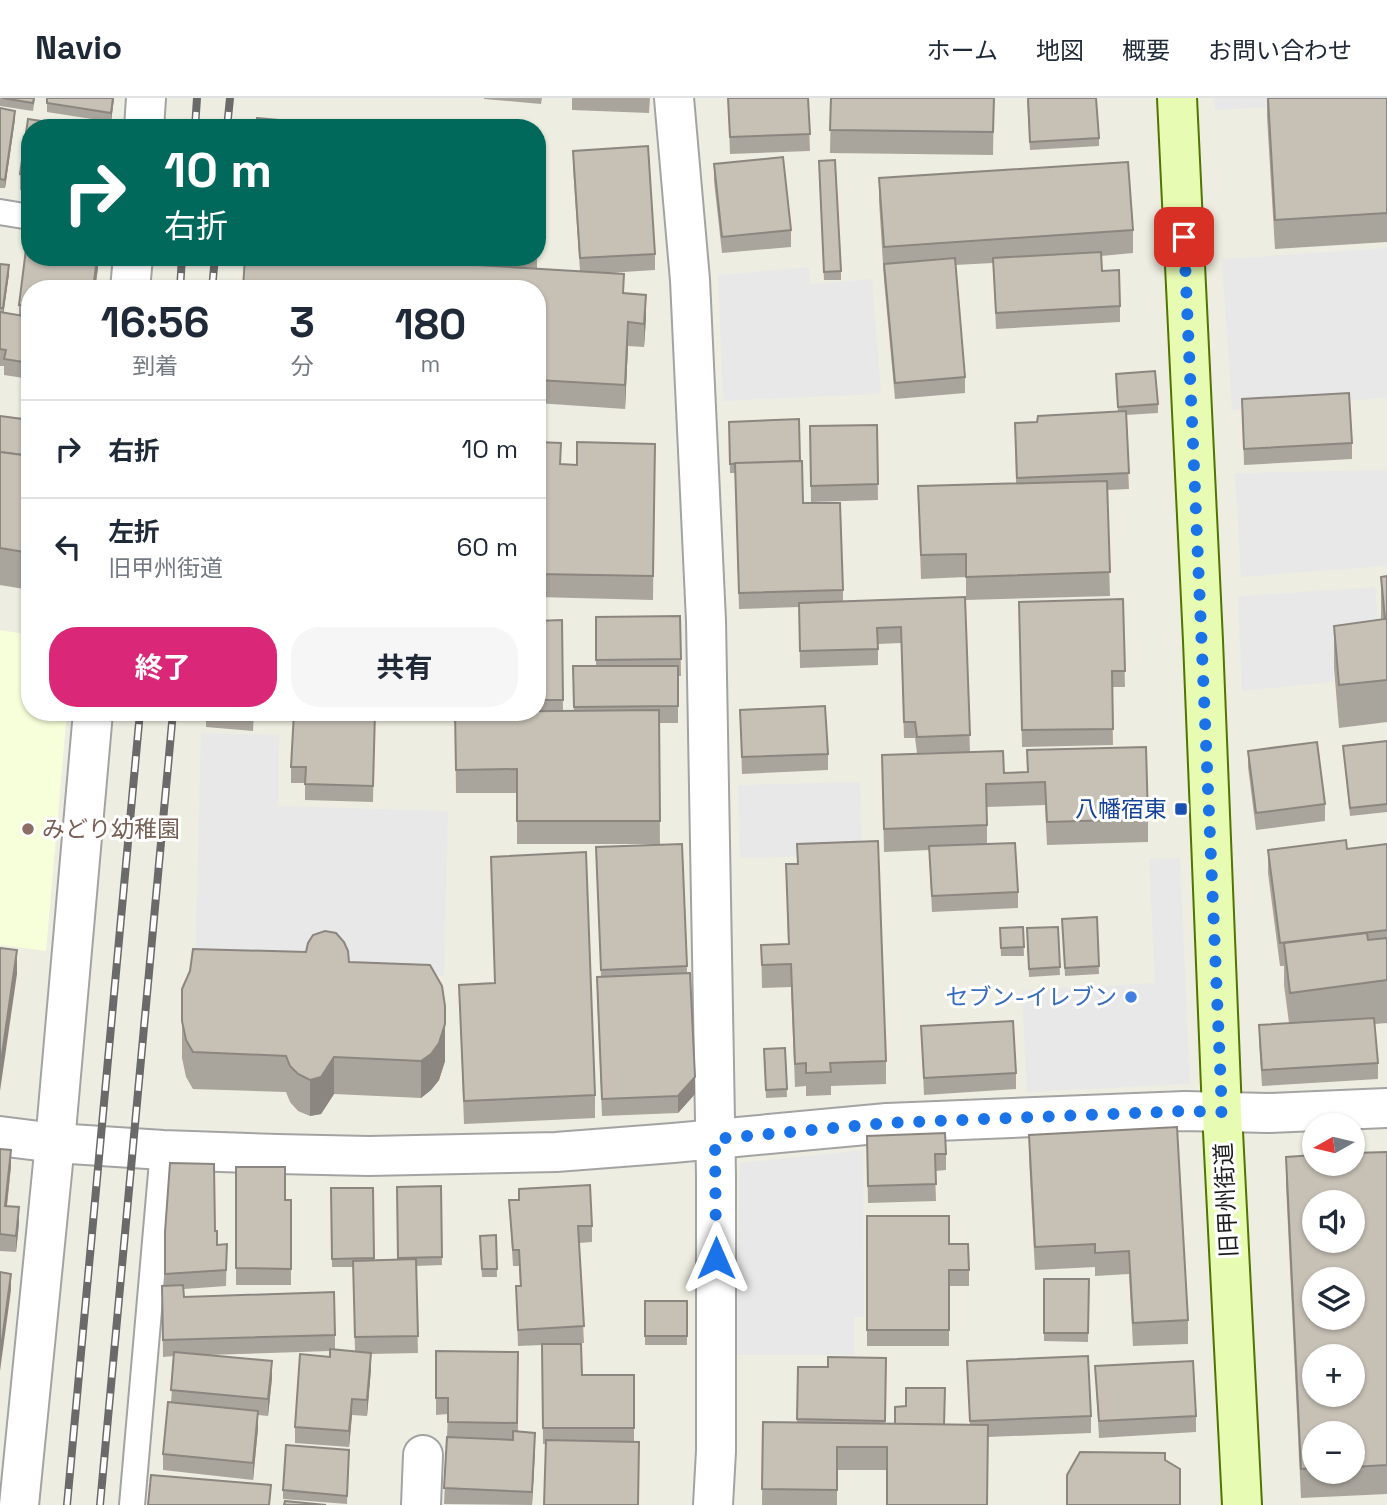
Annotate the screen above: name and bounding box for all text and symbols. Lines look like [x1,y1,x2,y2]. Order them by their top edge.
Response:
text: Navio [35,27,122,69]
text: ホーム [927,35,998,66]
text: 地図 [1036,35,1084,66]
text: 概要 [1122,35,1170,66]
text: お問い合わせ [1208,35,1352,66]
text: 10 m [164,139,272,201]
icon: right [49,147,140,238]
text: 右折 [164,206,228,246]
pin [1154,207,1214,267]
icon: arrive [1165,218,1203,256]
text: 16:56 [101,296,209,349]
text: 3 [289,296,315,349]
text: 180 [395,298,466,351]
text: m [421,349,440,379]
text: 到着 [132,351,178,381]
text: 分 [291,351,314,381]
icon: right [49,430,87,468]
text: 10 m [461,432,518,466]
text: 右折 [108,434,160,468]
text: 左折 [108,515,160,549]
icon: left [49,528,87,566]
text: 60 m [456,530,518,564]
text: 旧甲州街道 [108,553,223,583]
button: 終了 [49,627,277,707]
button: 共有 [291,627,518,707]
place label: 八幡宿東 [1075,794,1167,824]
marker: 八幡宿東 [1173,801,1189,817]
place label: みどり幼稚園 [42,814,180,844]
marker: みどり幼稚園 [20,821,36,837]
place label: セブン-イレブン [946,982,1117,1012]
marker: セブン-イレブン [1123,989,1139,1005]
north arrow [1302,1113,1365,1176]
map controls [1302,1113,1365,1484]
street label: 旧甲州街道 [1208,1142,1244,1258]
button: sound [1302,1190,1365,1253]
position arrow [679,1221,753,1295]
button: layers [1302,1267,1365,1330]
button: + [1302,1344,1365,1407]
button: − [1302,1421,1365,1484]

